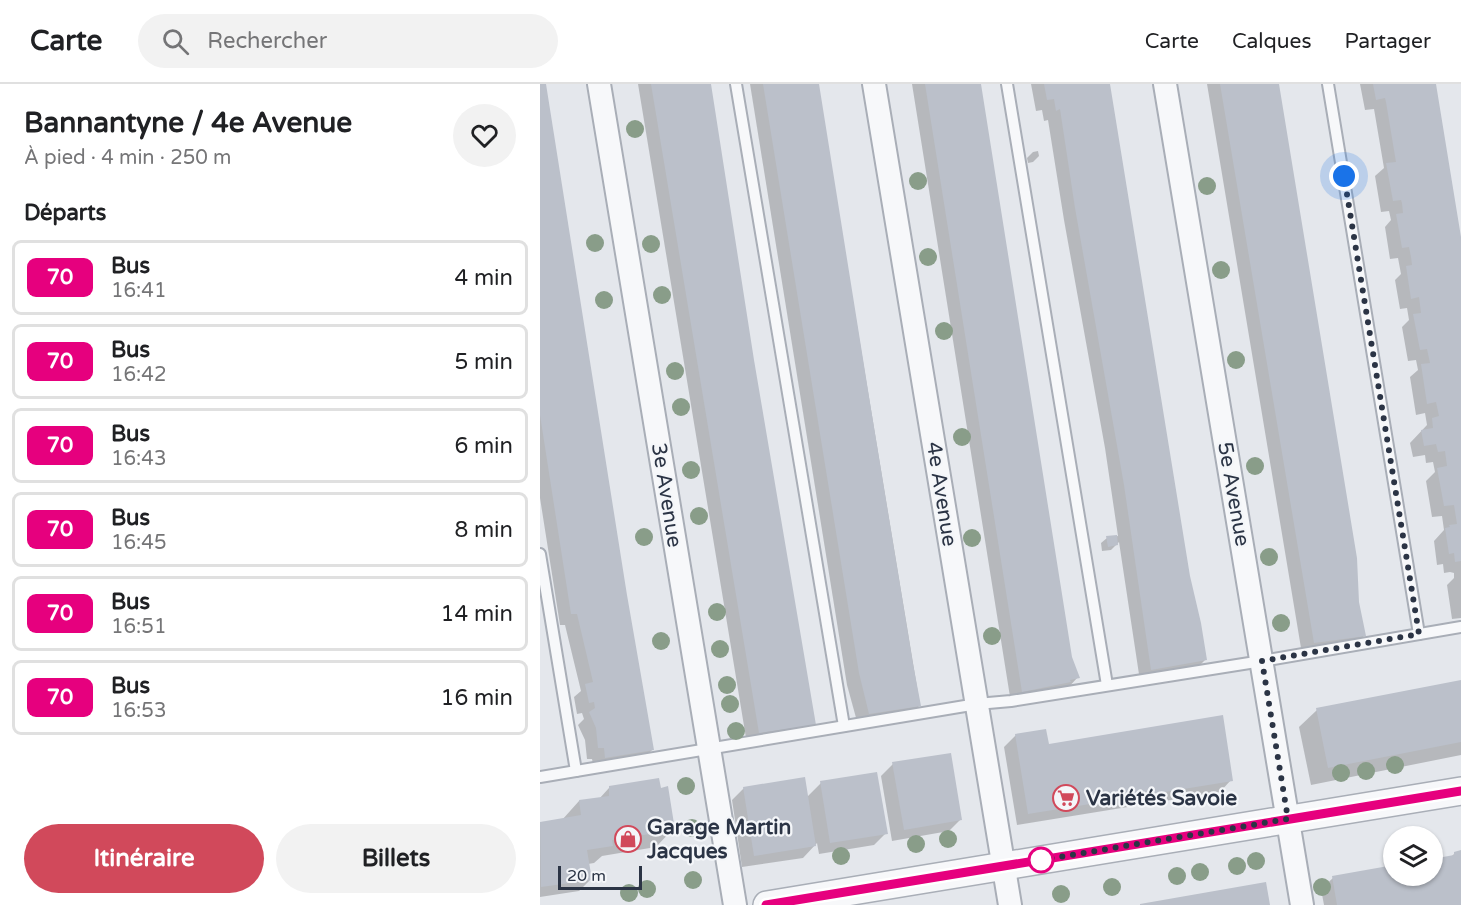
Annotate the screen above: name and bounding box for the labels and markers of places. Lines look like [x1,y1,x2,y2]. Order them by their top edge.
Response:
supermarket icon: Variétés Savoie [1051,783,1081,813]
place label: Variétés Savoie [1086,786,1237,811]
place label: Garage Martin Jacques [646,815,791,864]
shop icon: Garage Martin Jacques [613,824,643,854]
unlabelled marker [1028,847,1054,873]

